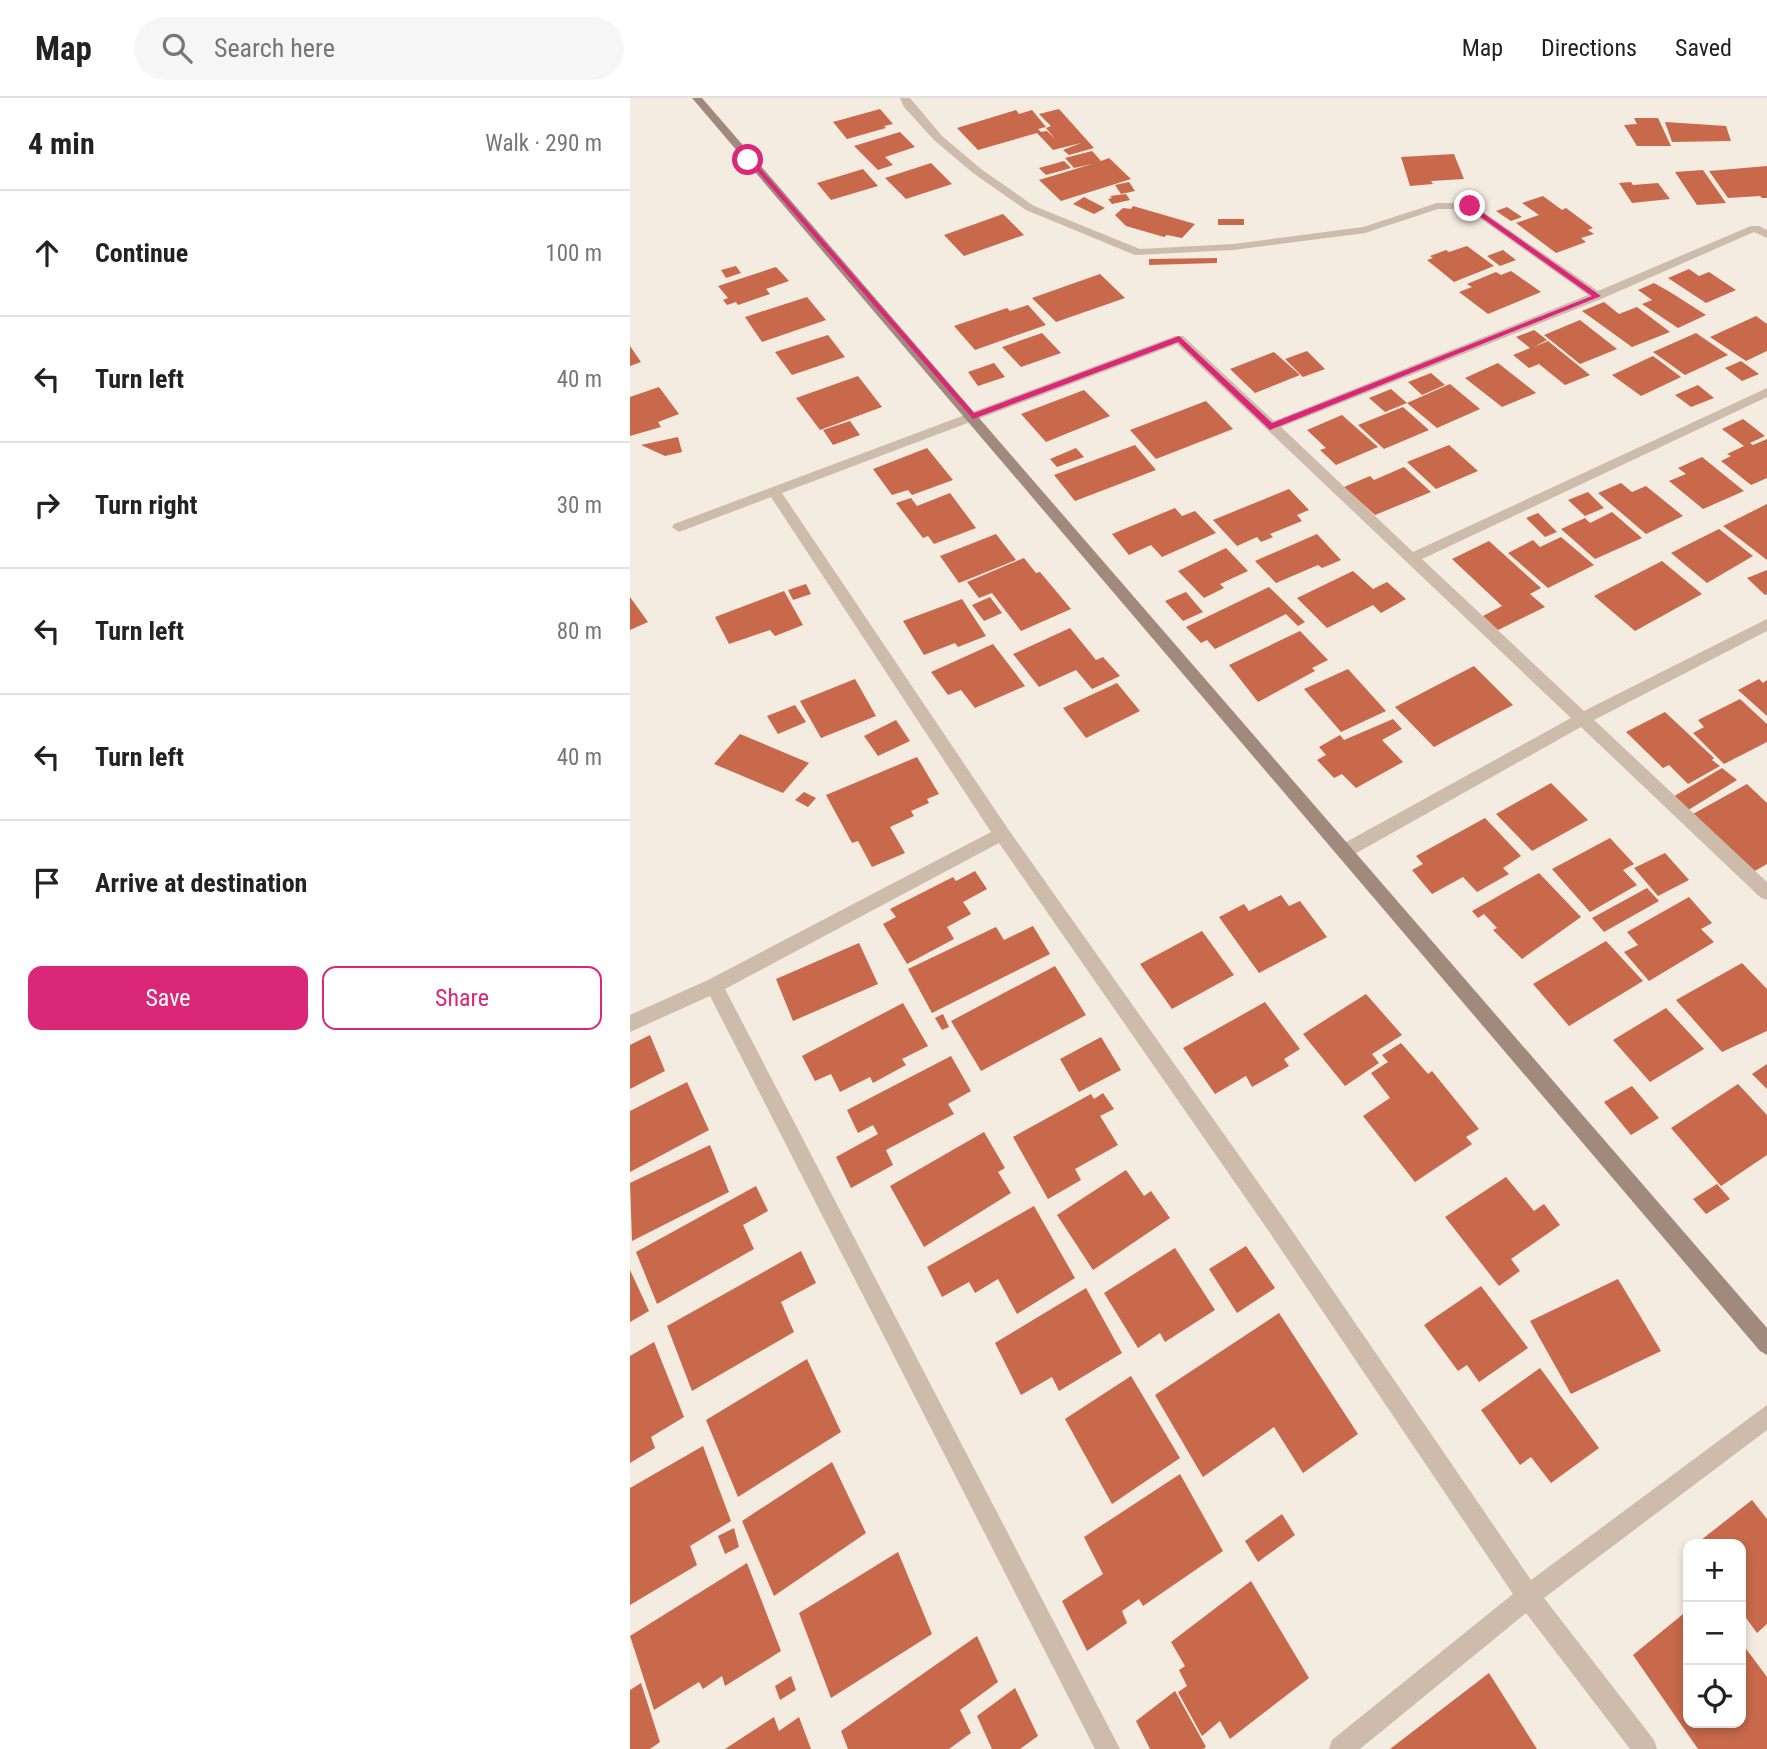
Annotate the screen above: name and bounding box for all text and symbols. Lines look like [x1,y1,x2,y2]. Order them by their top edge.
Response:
search box [134,17,624,80]
text: Map [35,29,92,68]
icon: search [158,29,196,67]
text: Search here [214,33,335,63]
text: Map [1462,34,1503,62]
text: Directions [1541,34,1637,62]
text: Saved [1675,34,1732,62]
text: 4 min [28,126,95,161]
text: Walk · 290 m [485,130,602,157]
route start [732,144,763,175]
route end [1454,190,1485,221]
icon: ahead [28,234,66,272]
text: Continue [95,238,188,268]
text: 100 m [545,240,602,267]
icon: left [28,360,66,398]
text: Turn left [95,364,184,394]
text: 40 m [557,366,602,393]
icon: right [28,486,66,524]
text: Turn right [95,490,197,520]
text: 30 m [557,492,602,519]
icon: left [28,612,66,650]
text: Turn left [95,616,184,646]
text: 80 m [557,618,602,645]
icon: left [28,738,66,776]
text: Turn left [95,742,184,772]
text: 40 m [557,744,602,771]
icon: arrive [28,864,66,902]
text: Arrive at destination [95,868,307,898]
button: Save [28,966,308,1030]
button: Share [322,966,602,1030]
map controls [1683,1539,1746,1728]
button: + [1683,1539,1746,1602]
button: − [1683,1602,1746,1665]
button: locate [1683,1665,1746,1728]

